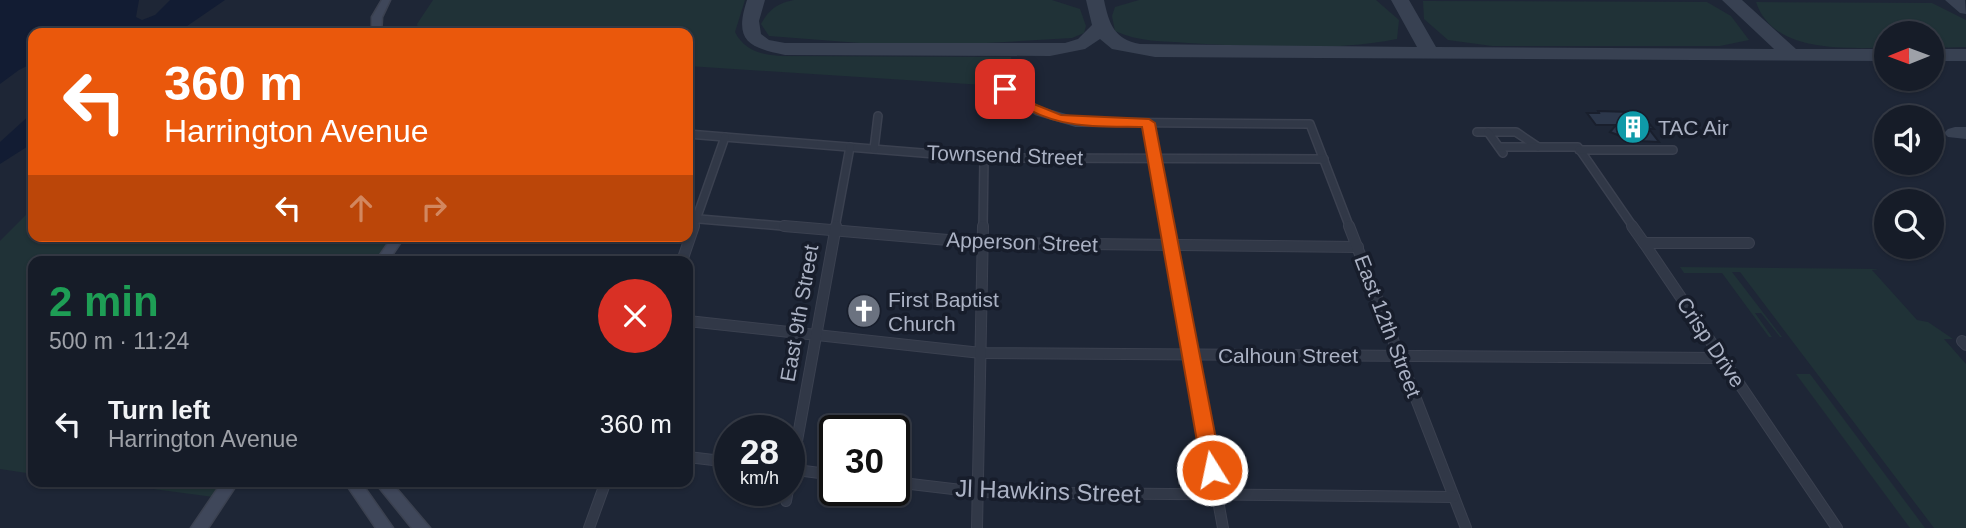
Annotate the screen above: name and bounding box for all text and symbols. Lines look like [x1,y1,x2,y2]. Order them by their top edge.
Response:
north arrow [1874,21,1944,91]
map controls [1874,21,1944,259]
icon: left [49,56,140,147]
text: 360 m [164,56,303,110]
pin [975,59,1035,119]
icon: arrive [986,70,1024,108]
button: sound [1874,105,1944,175]
building icon: TAC Air [1614,108,1652,146]
text: Harrington Avenue [164,113,428,149]
place label: TAC Air [1658,116,1729,139]
street label: Townsend Street [926,141,1084,169]
icon: left [269,189,307,227]
icon: ahead [342,189,380,227]
icon: right [415,189,453,227]
button: search [1874,189,1944,259]
street label: Apperson Street [946,228,1098,256]
street label: East 9th Street [776,242,822,383]
street label: East 12th Street [1350,252,1426,401]
text: 2 min [49,278,159,325]
button: close [598,279,672,353]
place label: First Baptist Church [888,288,999,335]
church icon: First Baptist Church [845,292,883,330]
street label: Crisp Drive [1672,293,1750,391]
text: 500 m · 11:24 [49,328,189,354]
street label: Calhoun Street [1218,344,1358,367]
text: Turn left [108,395,210,425]
icon: left [49,405,87,443]
text: 360 m [600,409,672,439]
speed limit sign: 30 [819,415,910,506]
text: Harrington Avenue [108,426,298,452]
text: 28 [740,432,779,471]
position arrow [1175,433,1249,507]
text: km/h [740,468,779,488]
street label: Jl Hawkins Street [955,474,1141,508]

